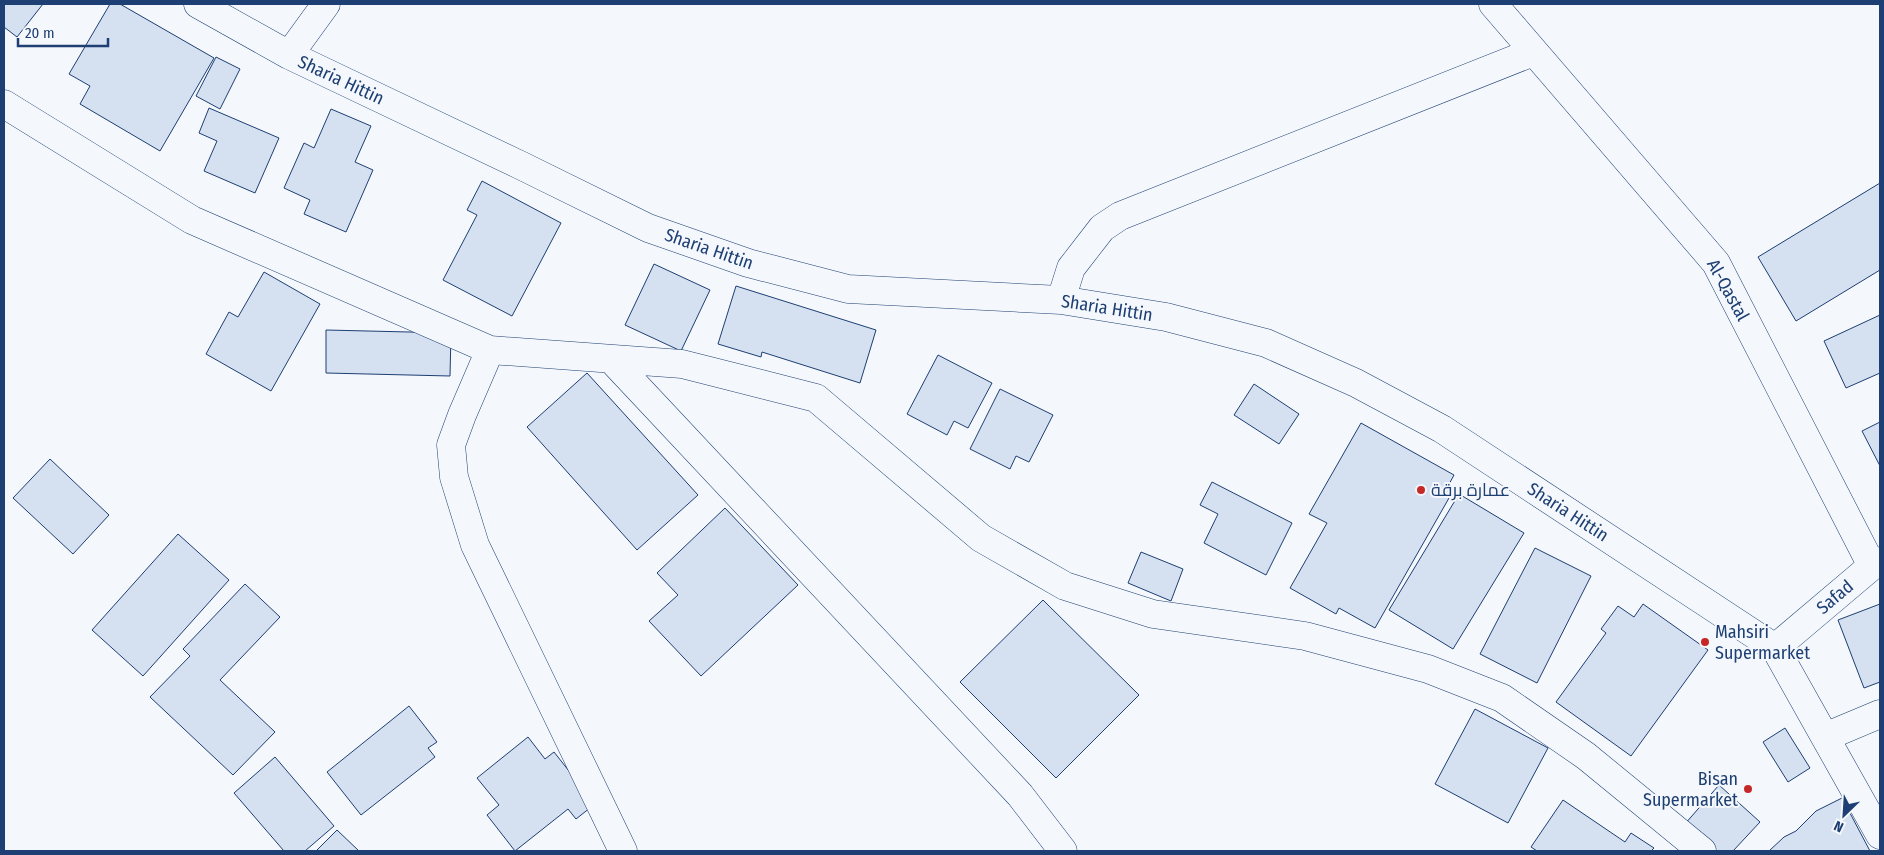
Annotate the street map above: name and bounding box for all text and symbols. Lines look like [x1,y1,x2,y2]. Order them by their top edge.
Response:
scale bar [18,15,108,47]
text: 20 m [25,24,55,42]
street label: Sharia Hittin [295,51,387,109]
street label: Sharia Hittin [662,224,756,274]
street label: Al-Qastal [1702,255,1754,325]
street label: Sharia Hittin [1060,290,1154,326]
street label: Sharia Hittin [1523,478,1613,546]
place label: عمارة برقة [1431,479,1510,501]
marker: عمارة برقة [1415,484,1427,496]
street label: Safad [1812,575,1858,619]
place label: Mahsiri Supermarket [1715,621,1810,664]
marker: Mahsiri Supermarket [1699,636,1711,648]
place label: Bisan Supermarket [1643,768,1738,811]
marker: Bisan Supermarket [1742,783,1754,795]
north arrow [1819,790,1869,840]
text: N [1831,817,1846,836]

